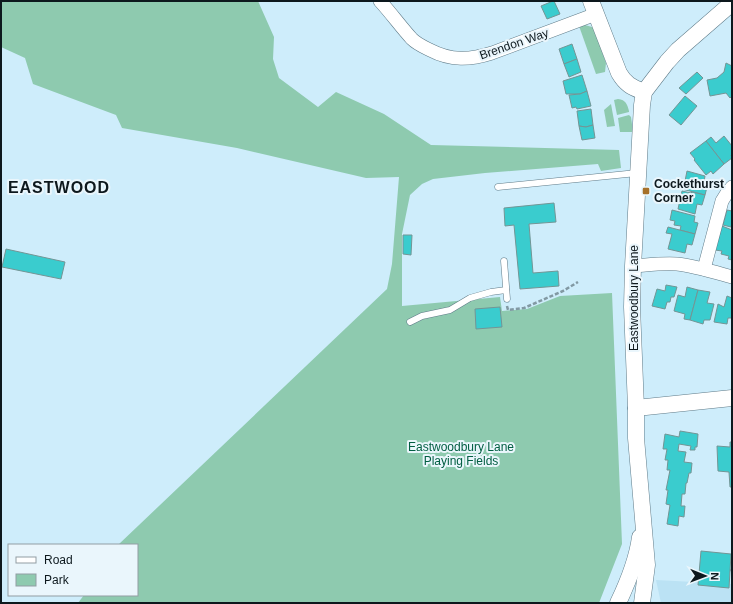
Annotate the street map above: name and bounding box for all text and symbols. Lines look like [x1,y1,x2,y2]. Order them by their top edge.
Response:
street label: Brendon Way [478,26,550,62]
place label: Cockethurst Corner [654,177,724,205]
district label: EASTWOOD [8,179,110,196]
marker: Cockethurst Corner [641,186,651,196]
street label: Eastwoodbury Lane [627,245,641,351]
park label: Eastwoodbury Lane Playing Fields [408,440,514,468]
legend [8,544,138,596]
text: Road [44,553,73,567]
north arrow [685,556,725,596]
text: N [709,572,721,580]
text: Park [44,573,70,587]

